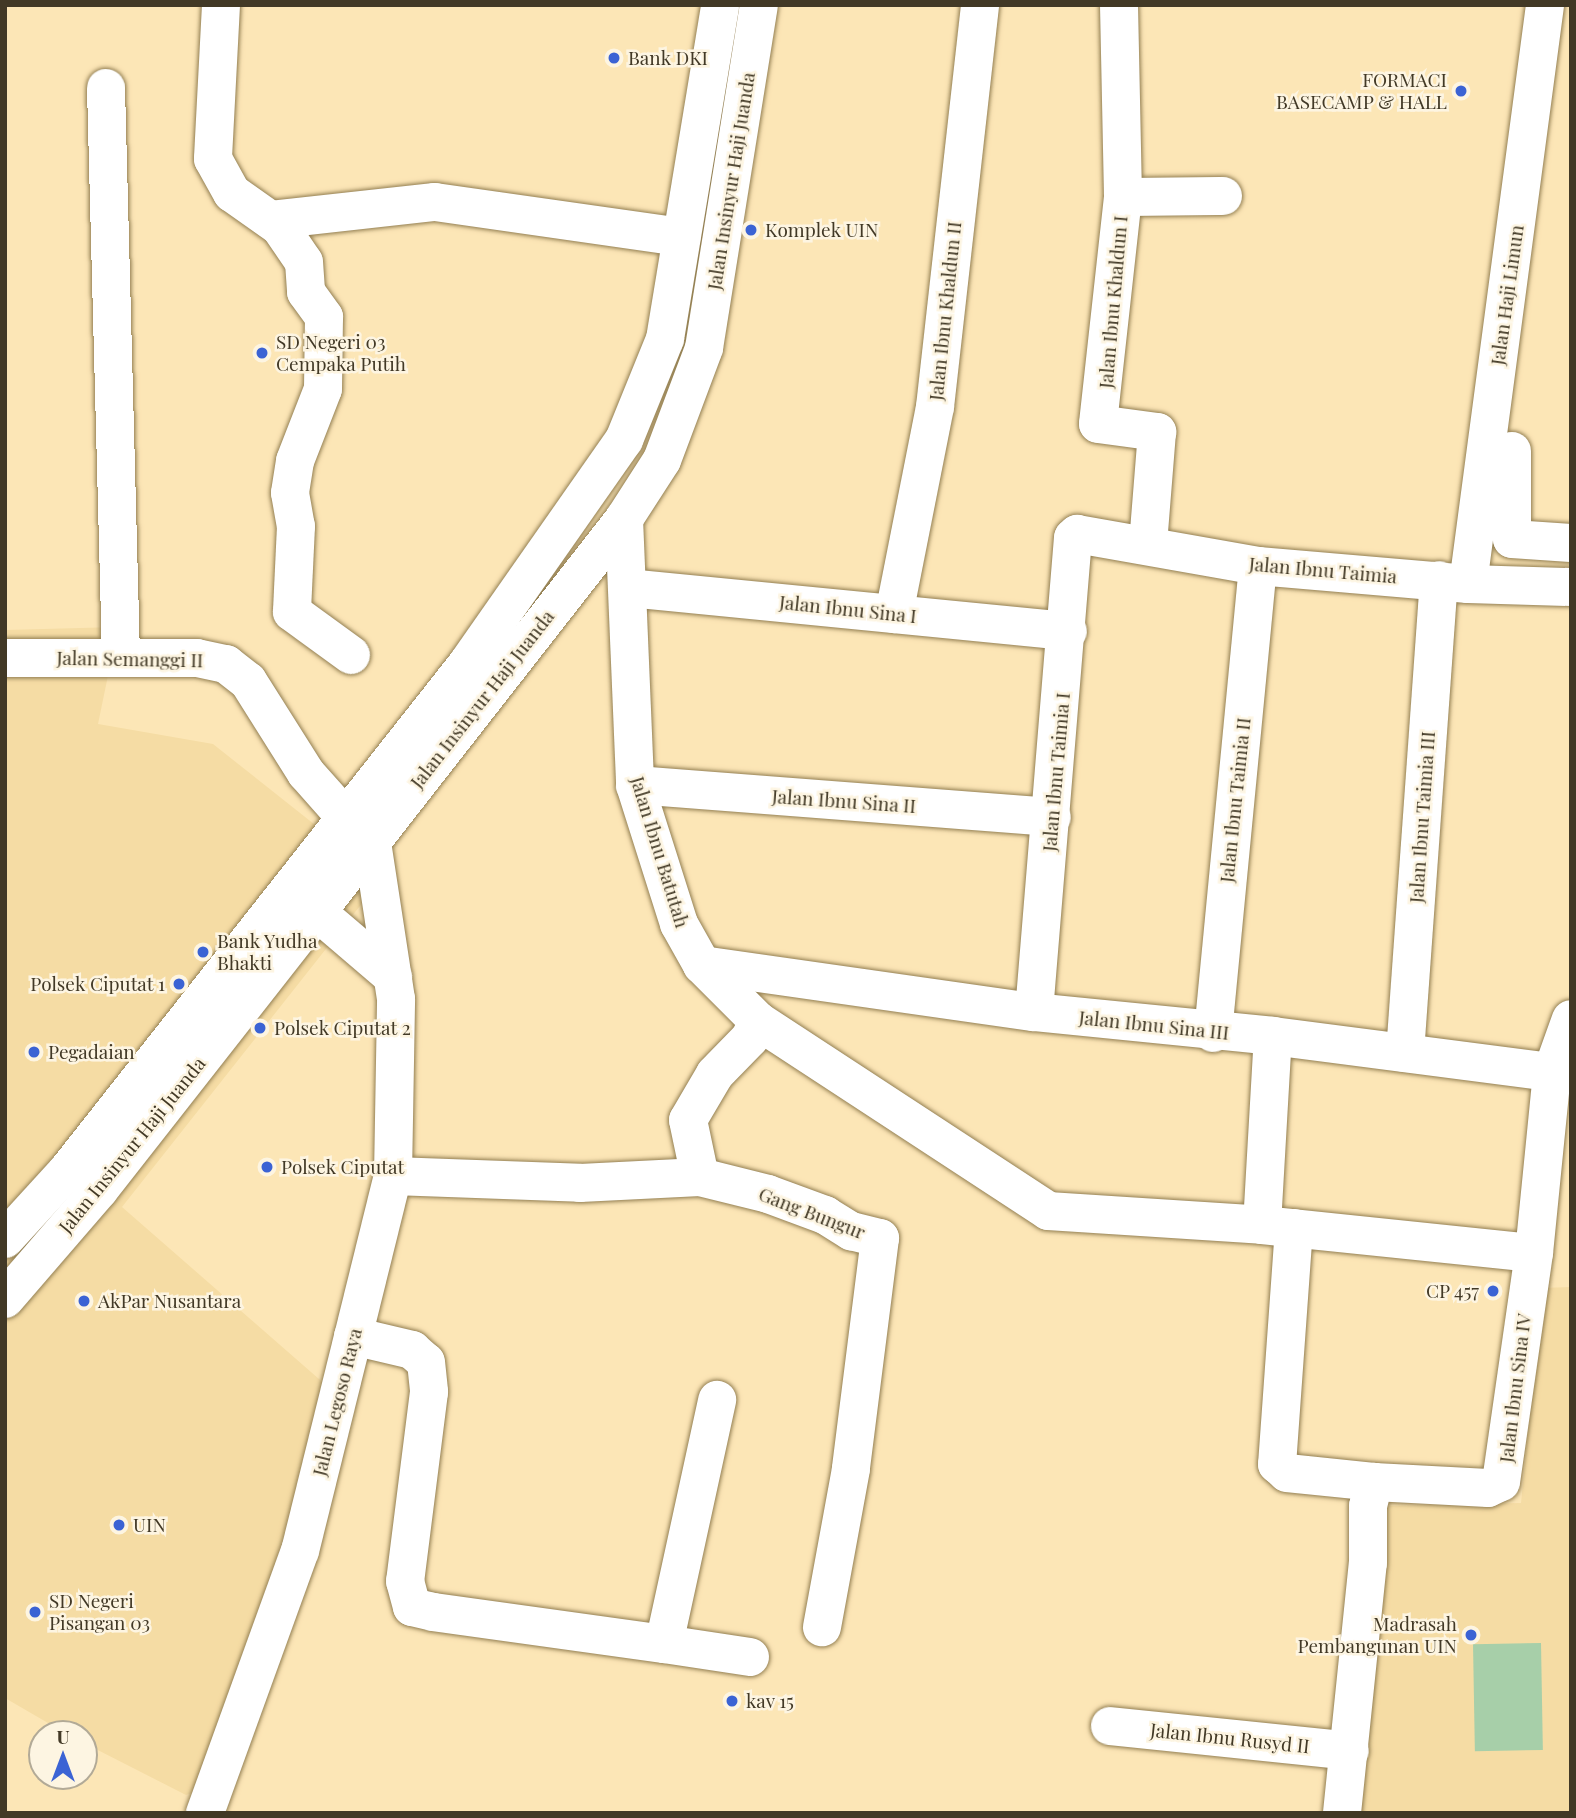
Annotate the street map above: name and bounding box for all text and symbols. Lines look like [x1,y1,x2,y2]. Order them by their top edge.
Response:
place label: Bank DKI [628,47,708,69]
marker: Bank DKI [606,50,622,66]
place label: FORMACI BASECAMP & HALL [1275,69,1447,113]
street label: Jalan Insinyur Haji Juanda [702,70,760,292]
marker: FORMACI BASECAMP & HALL [1453,83,1469,99]
street label: Jalan Ibnu Khaldun I [1094,215,1132,389]
place label: Komplek UIN [765,219,879,241]
street label: Jalan Ibnu Khaldun II [924,220,966,402]
marker: Komplek UIN [743,222,759,238]
street label: Jalan Haji Limun [1486,223,1528,367]
place label: SD Negeri 03 Cempaka Putih [276,331,406,375]
marker: SD Negeri 03 Cempaka Putih [254,345,270,361]
street label: Jalan Ibnu Taimia [1248,552,1398,588]
street label: Jalan Ibnu Sina I [778,590,918,628]
street label: Jalan Insinyur Haji Juanda [405,605,559,793]
street label: Jalan Semanggi II [56,646,204,672]
street label: Jalan Ibnu Taimia I [1038,691,1074,853]
street label: Jalan Ibnu Taimia II [1215,716,1255,884]
street label: Jalan Ibnu Taimia III [1405,730,1439,904]
street label: Jalan Ibnu Batutah [626,774,694,930]
street label: Jalan Ibnu Sina II [771,785,917,817]
place label: Bank Yudha Bhakti [217,930,318,974]
marker: Bank Yudha Bhakti [195,944,211,960]
place label: Polsek Ciputat 1 [30,973,165,995]
marker: Polsek Ciputat 1 [171,976,187,992]
street label: Jalan Ibnu Sina III [1078,1006,1230,1044]
place label: Polsek Ciputat 2 [274,1017,411,1039]
marker: Polsek Ciputat 2 [252,1020,268,1036]
place label: Pegadaian [48,1041,135,1063]
marker: Pegadaian [26,1044,42,1060]
street label: Jalan Insinyur Haji Juanda [54,1052,210,1238]
place label: Polsek Ciputat [281,1156,404,1178]
marker: Polsek Ciputat [259,1159,275,1175]
street label: Gang Bungur [756,1182,868,1244]
place label: CP 457 [1425,1280,1479,1302]
marker: CP 457 [1485,1283,1501,1299]
place label: AkPar Nusantara [98,1290,242,1312]
marker: AkPar Nusantara [76,1293,92,1309]
street label: Jalan Ibnu Sina IV [1495,1312,1535,1464]
street label: Jalan Legoso Raya [308,1326,366,1478]
place label: UIN [133,1514,166,1536]
marker: UIN [111,1517,127,1533]
place label: SD Negeri Pisangan 03 [49,1590,150,1634]
marker: SD Negeri Pisangan 03 [27,1604,43,1620]
place label: Madrasah Pembangunan UIN [1298,1613,1457,1657]
marker: Madrasah Pembangunan UIN [1463,1627,1479,1643]
place label: kav 15 [746,1690,794,1712]
marker: kav 15 [724,1693,740,1709]
street label: Jalan Ibnu Rusyd II [1149,1718,1311,1758]
north arrow [28,1720,98,1790]
text: U [56,1723,70,1749]

